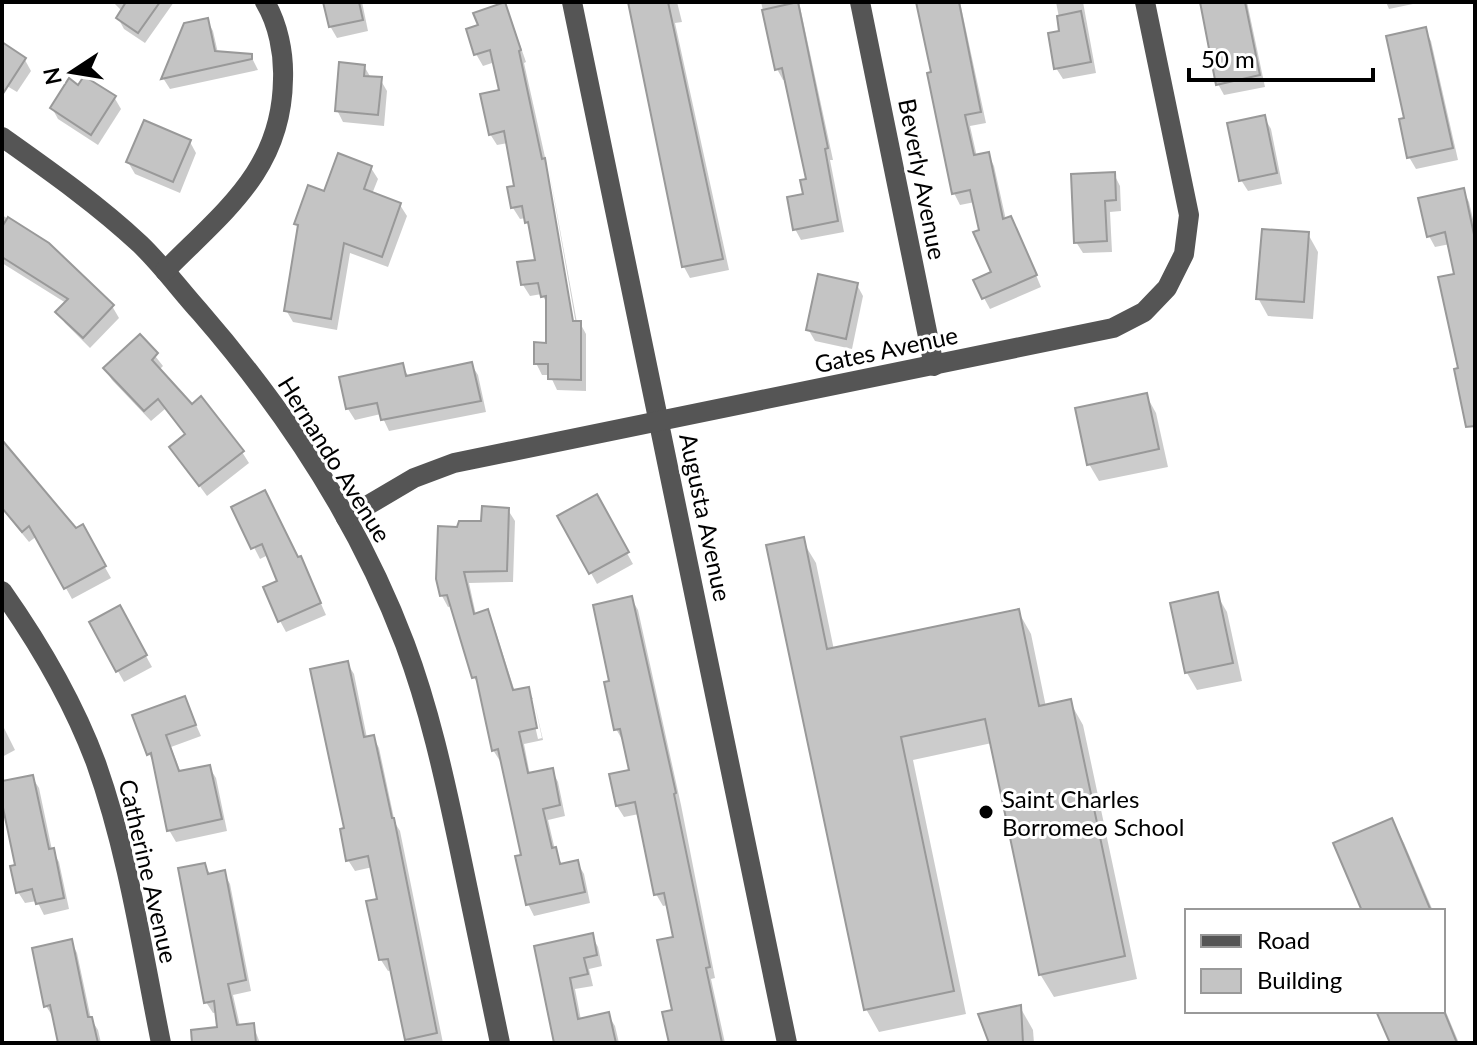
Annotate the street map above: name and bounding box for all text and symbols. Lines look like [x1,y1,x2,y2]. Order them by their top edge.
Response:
north arrow [32,32,112,112]
scale bar [1189,32,1373,82]
text: 50 m [1201,44,1255,73]
text: N [37,65,67,87]
street label: Beverly Avenue [893,96,953,262]
street label: Gates Avenue [812,320,960,378]
street label: Hernando Avenue [272,371,398,547]
street label: Augusta Avenue [674,430,738,604]
street label: Catherine Avenue [114,776,184,966]
place label: Saint Charles Borromeo School [1002,784,1184,841]
marker: Saint Charles Borromeo School [977,803,995,821]
legend [1185,909,1445,1013]
text: Road [1257,925,1310,954]
text: Building [1257,965,1342,994]

